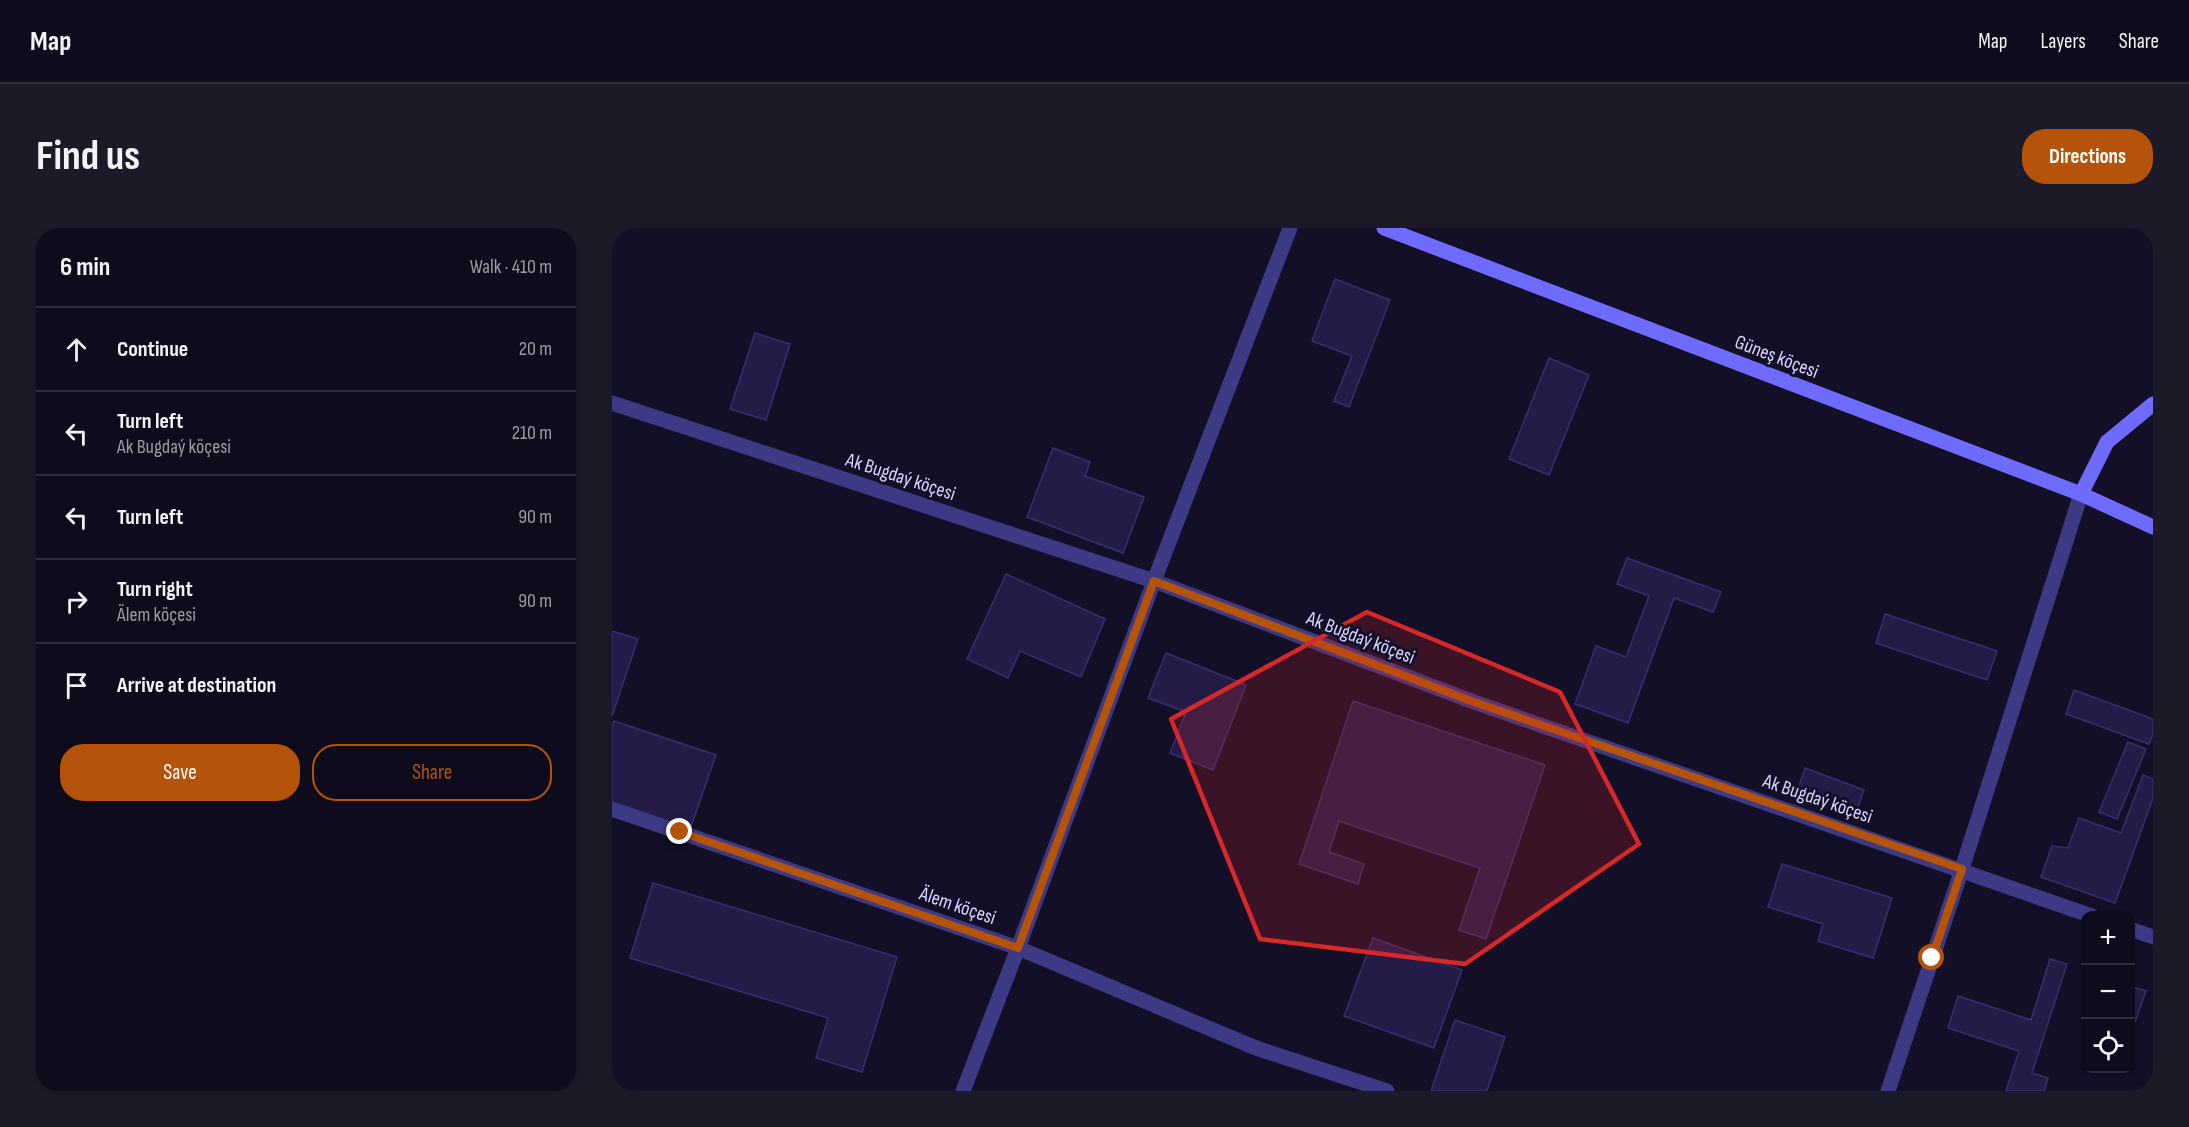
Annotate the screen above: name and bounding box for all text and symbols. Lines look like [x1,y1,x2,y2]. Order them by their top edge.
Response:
text: Map [30,25,71,58]
text: Map [1978,29,2007,54]
text: Layers [2040,29,2086,54]
text: Share [2119,29,2159,54]
button: Directions [2022,129,2153,184]
text: Find us [36,131,140,182]
text: 6 min [60,252,110,283]
text: Walk · 410 m [470,255,552,279]
street label: Güneş köçesi [1731,330,1822,384]
icon: ahead [60,333,93,366]
text: Continue [117,336,188,363]
text: 20 m [519,337,552,361]
text: Turn left [117,408,183,435]
icon: left [60,417,93,450]
text: 210 m [512,421,552,445]
text: Ak Bugdaý köçesi [117,435,231,459]
street label: Ak Bugdaý köçesi [842,448,959,506]
icon: left [60,501,93,534]
text: Turn left [117,504,183,531]
text: 90 m [518,505,552,529]
text: Turn right [117,576,193,603]
icon: right [60,585,93,618]
text: 90 m [518,589,552,613]
text: Älem köçesi [117,603,196,627]
street label: Ak Bugdaý köçesi [1302,606,1418,670]
icon: arrive [60,669,93,702]
text: Arrive at destination [117,672,276,699]
button: Save [60,744,300,801]
button: Share [312,744,552,801]
street label: Ak Bugdaý köçesi [1759,769,1876,829]
route end [666,818,692,844]
street label: Älem köçesi [915,881,999,930]
map controls [2081,911,2135,1073]
button: + [2081,911,2135,965]
route start [1918,944,1944,970]
button: − [2081,965,2135,1019]
button: locate [2081,1019,2135,1073]

